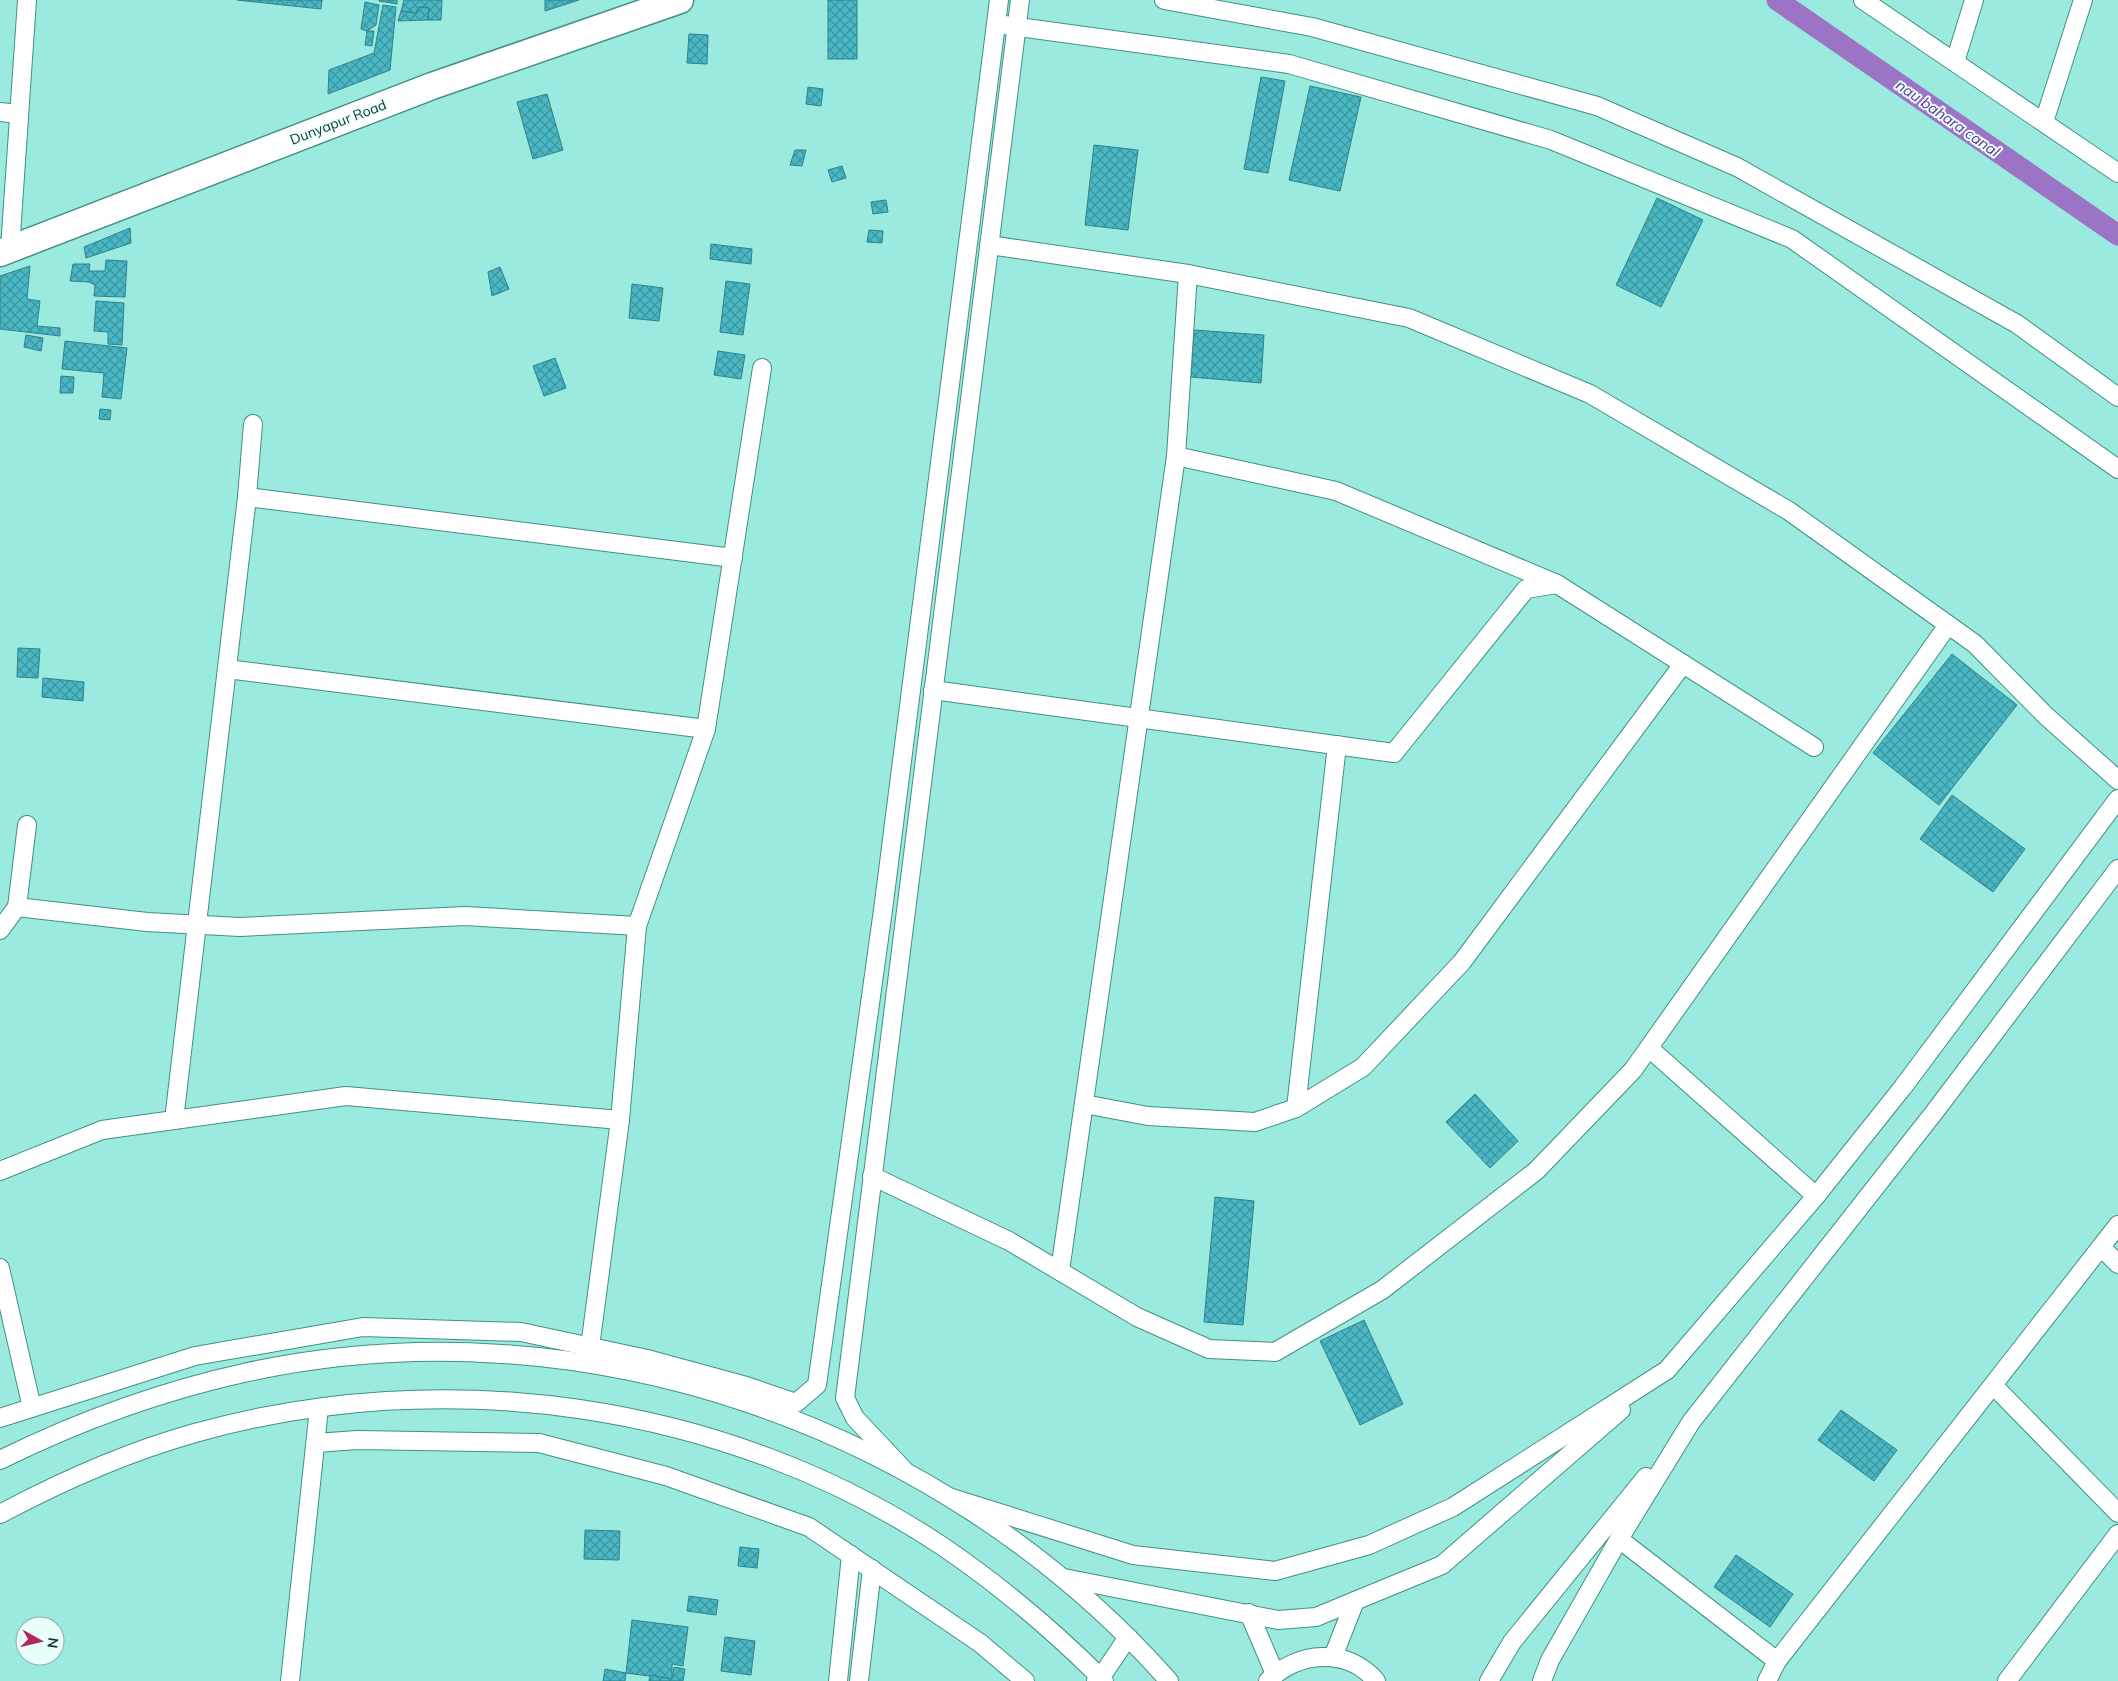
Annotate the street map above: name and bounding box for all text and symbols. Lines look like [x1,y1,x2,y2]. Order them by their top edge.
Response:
water label: nau bahara canal [1893,75,2004,161]
street label: Dunyapur Road [287,95,389,149]
north arrow [15,1616,65,1666]
text: N [43,1636,63,1649]

